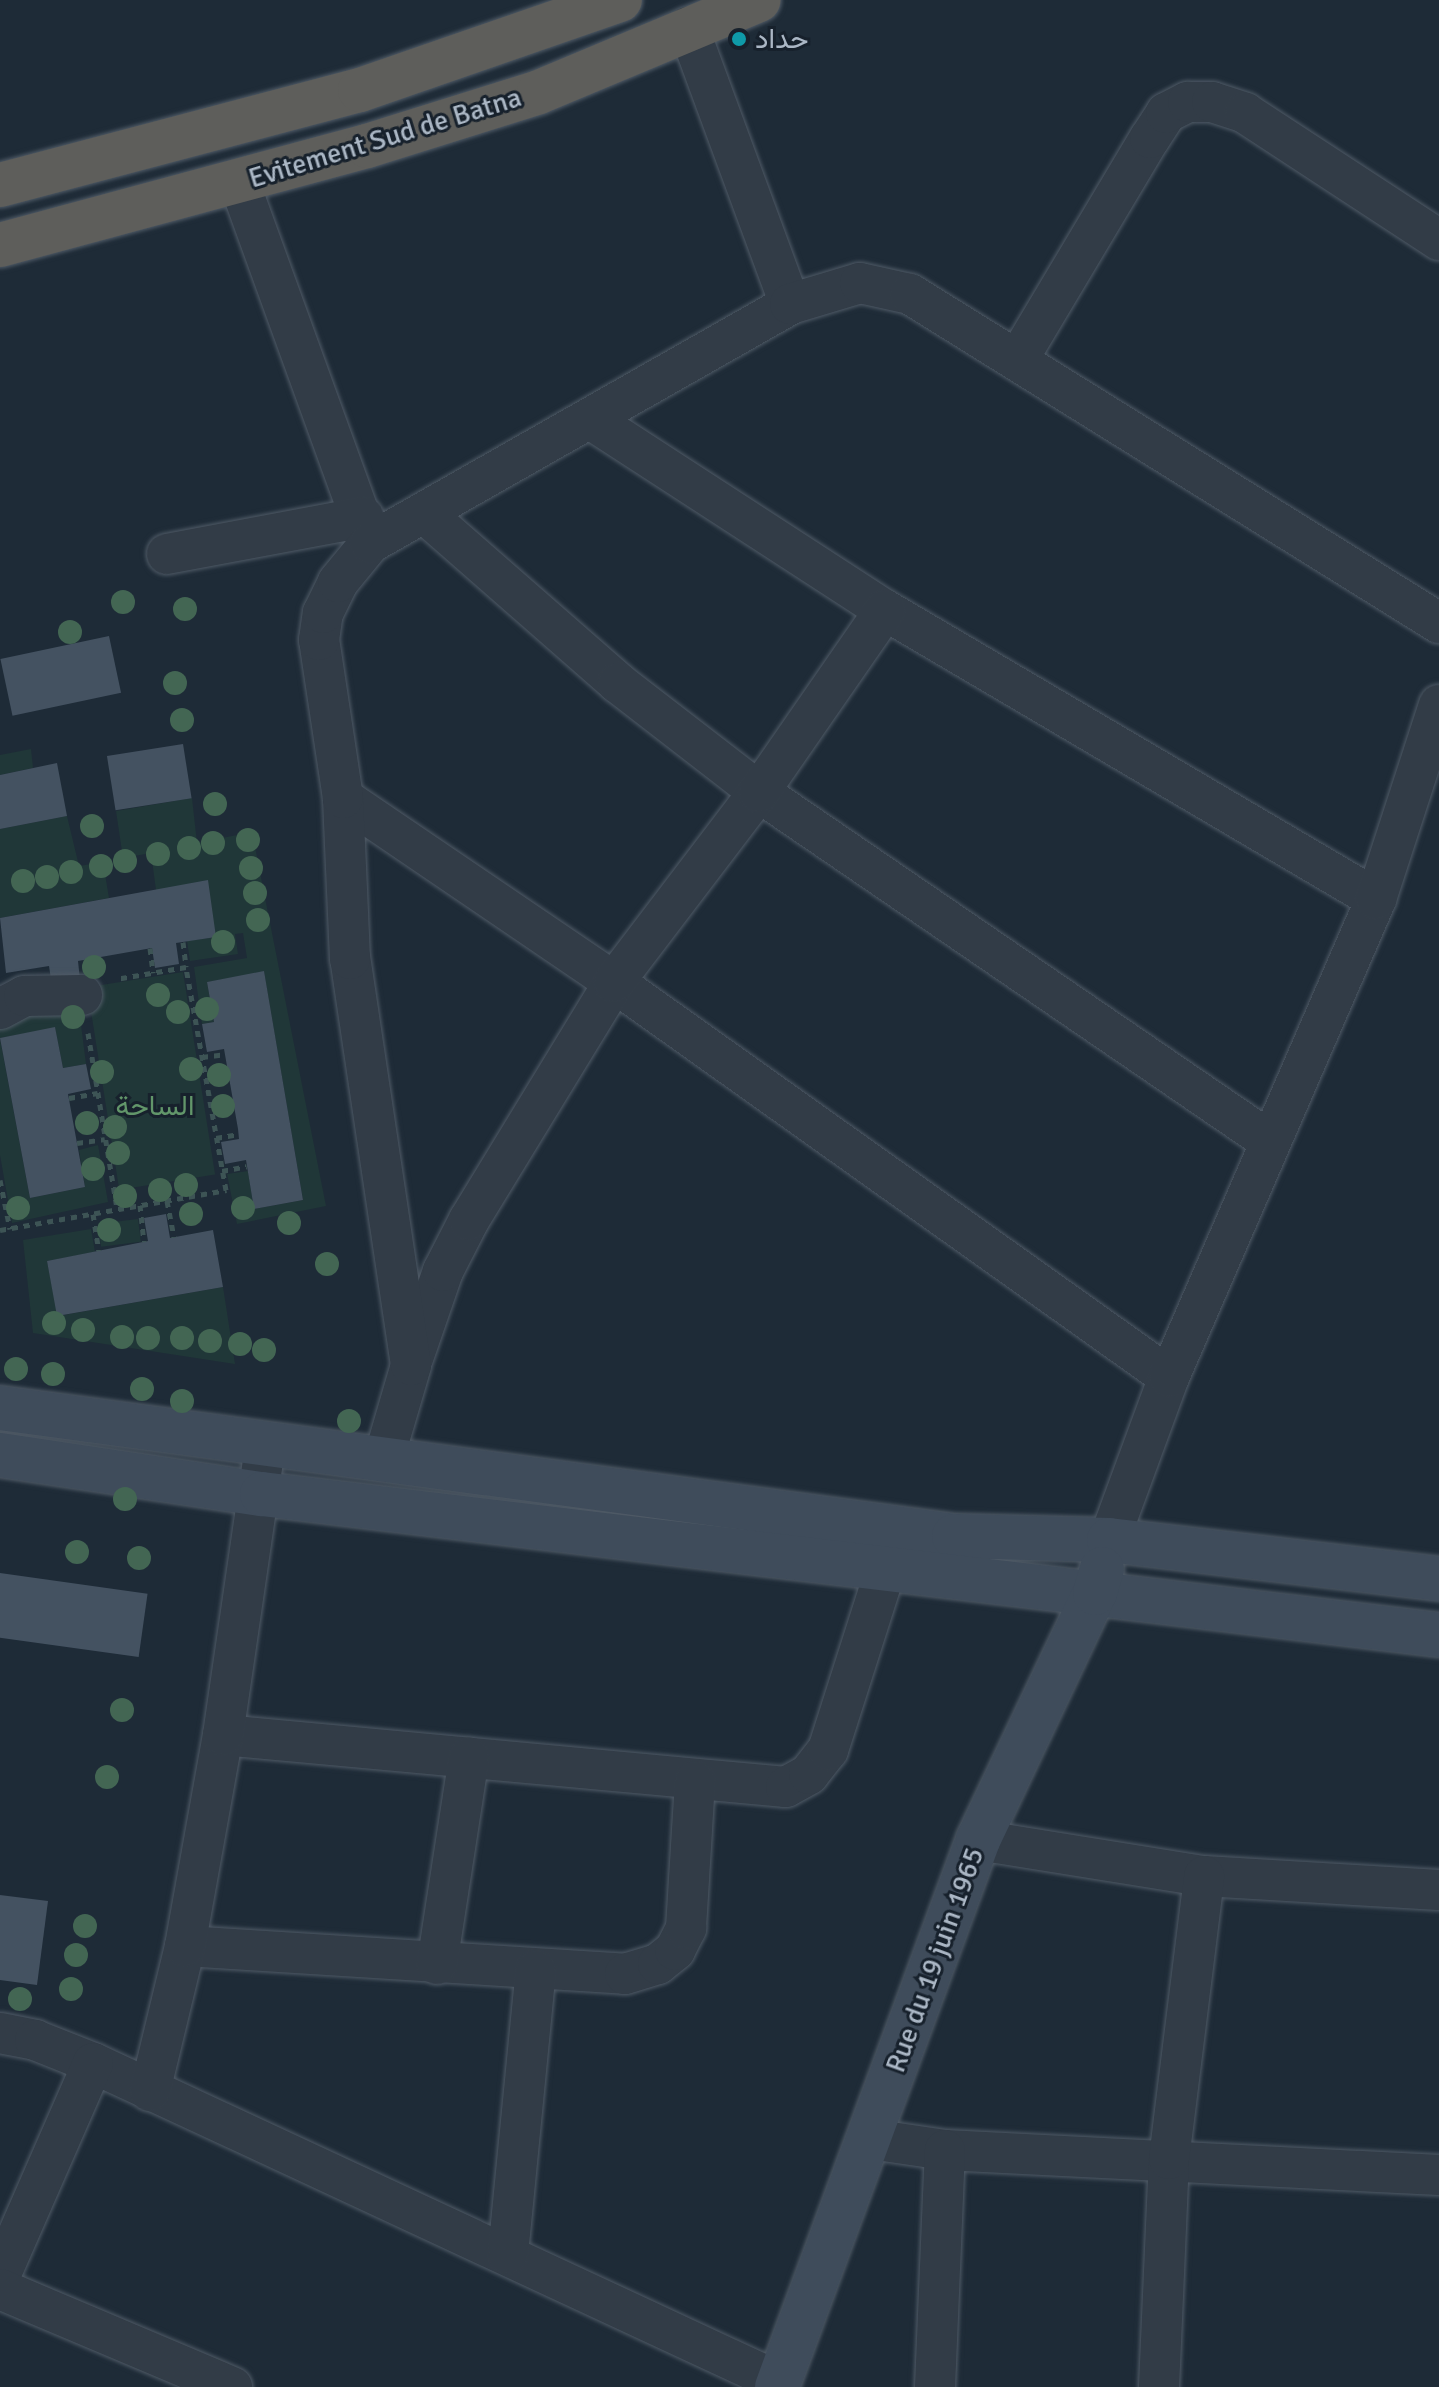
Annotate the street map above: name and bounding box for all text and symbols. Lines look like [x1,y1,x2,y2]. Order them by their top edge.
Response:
place label: حداد [755,22,809,56]
marker: حداد [730,30,748,48]
street label: Evitement Sud de Batna [245,81,525,195]
park label: الساحة [116,1089,194,1123]
street label: Rue du 19 juin 1965 [879,1843,991,2077]

